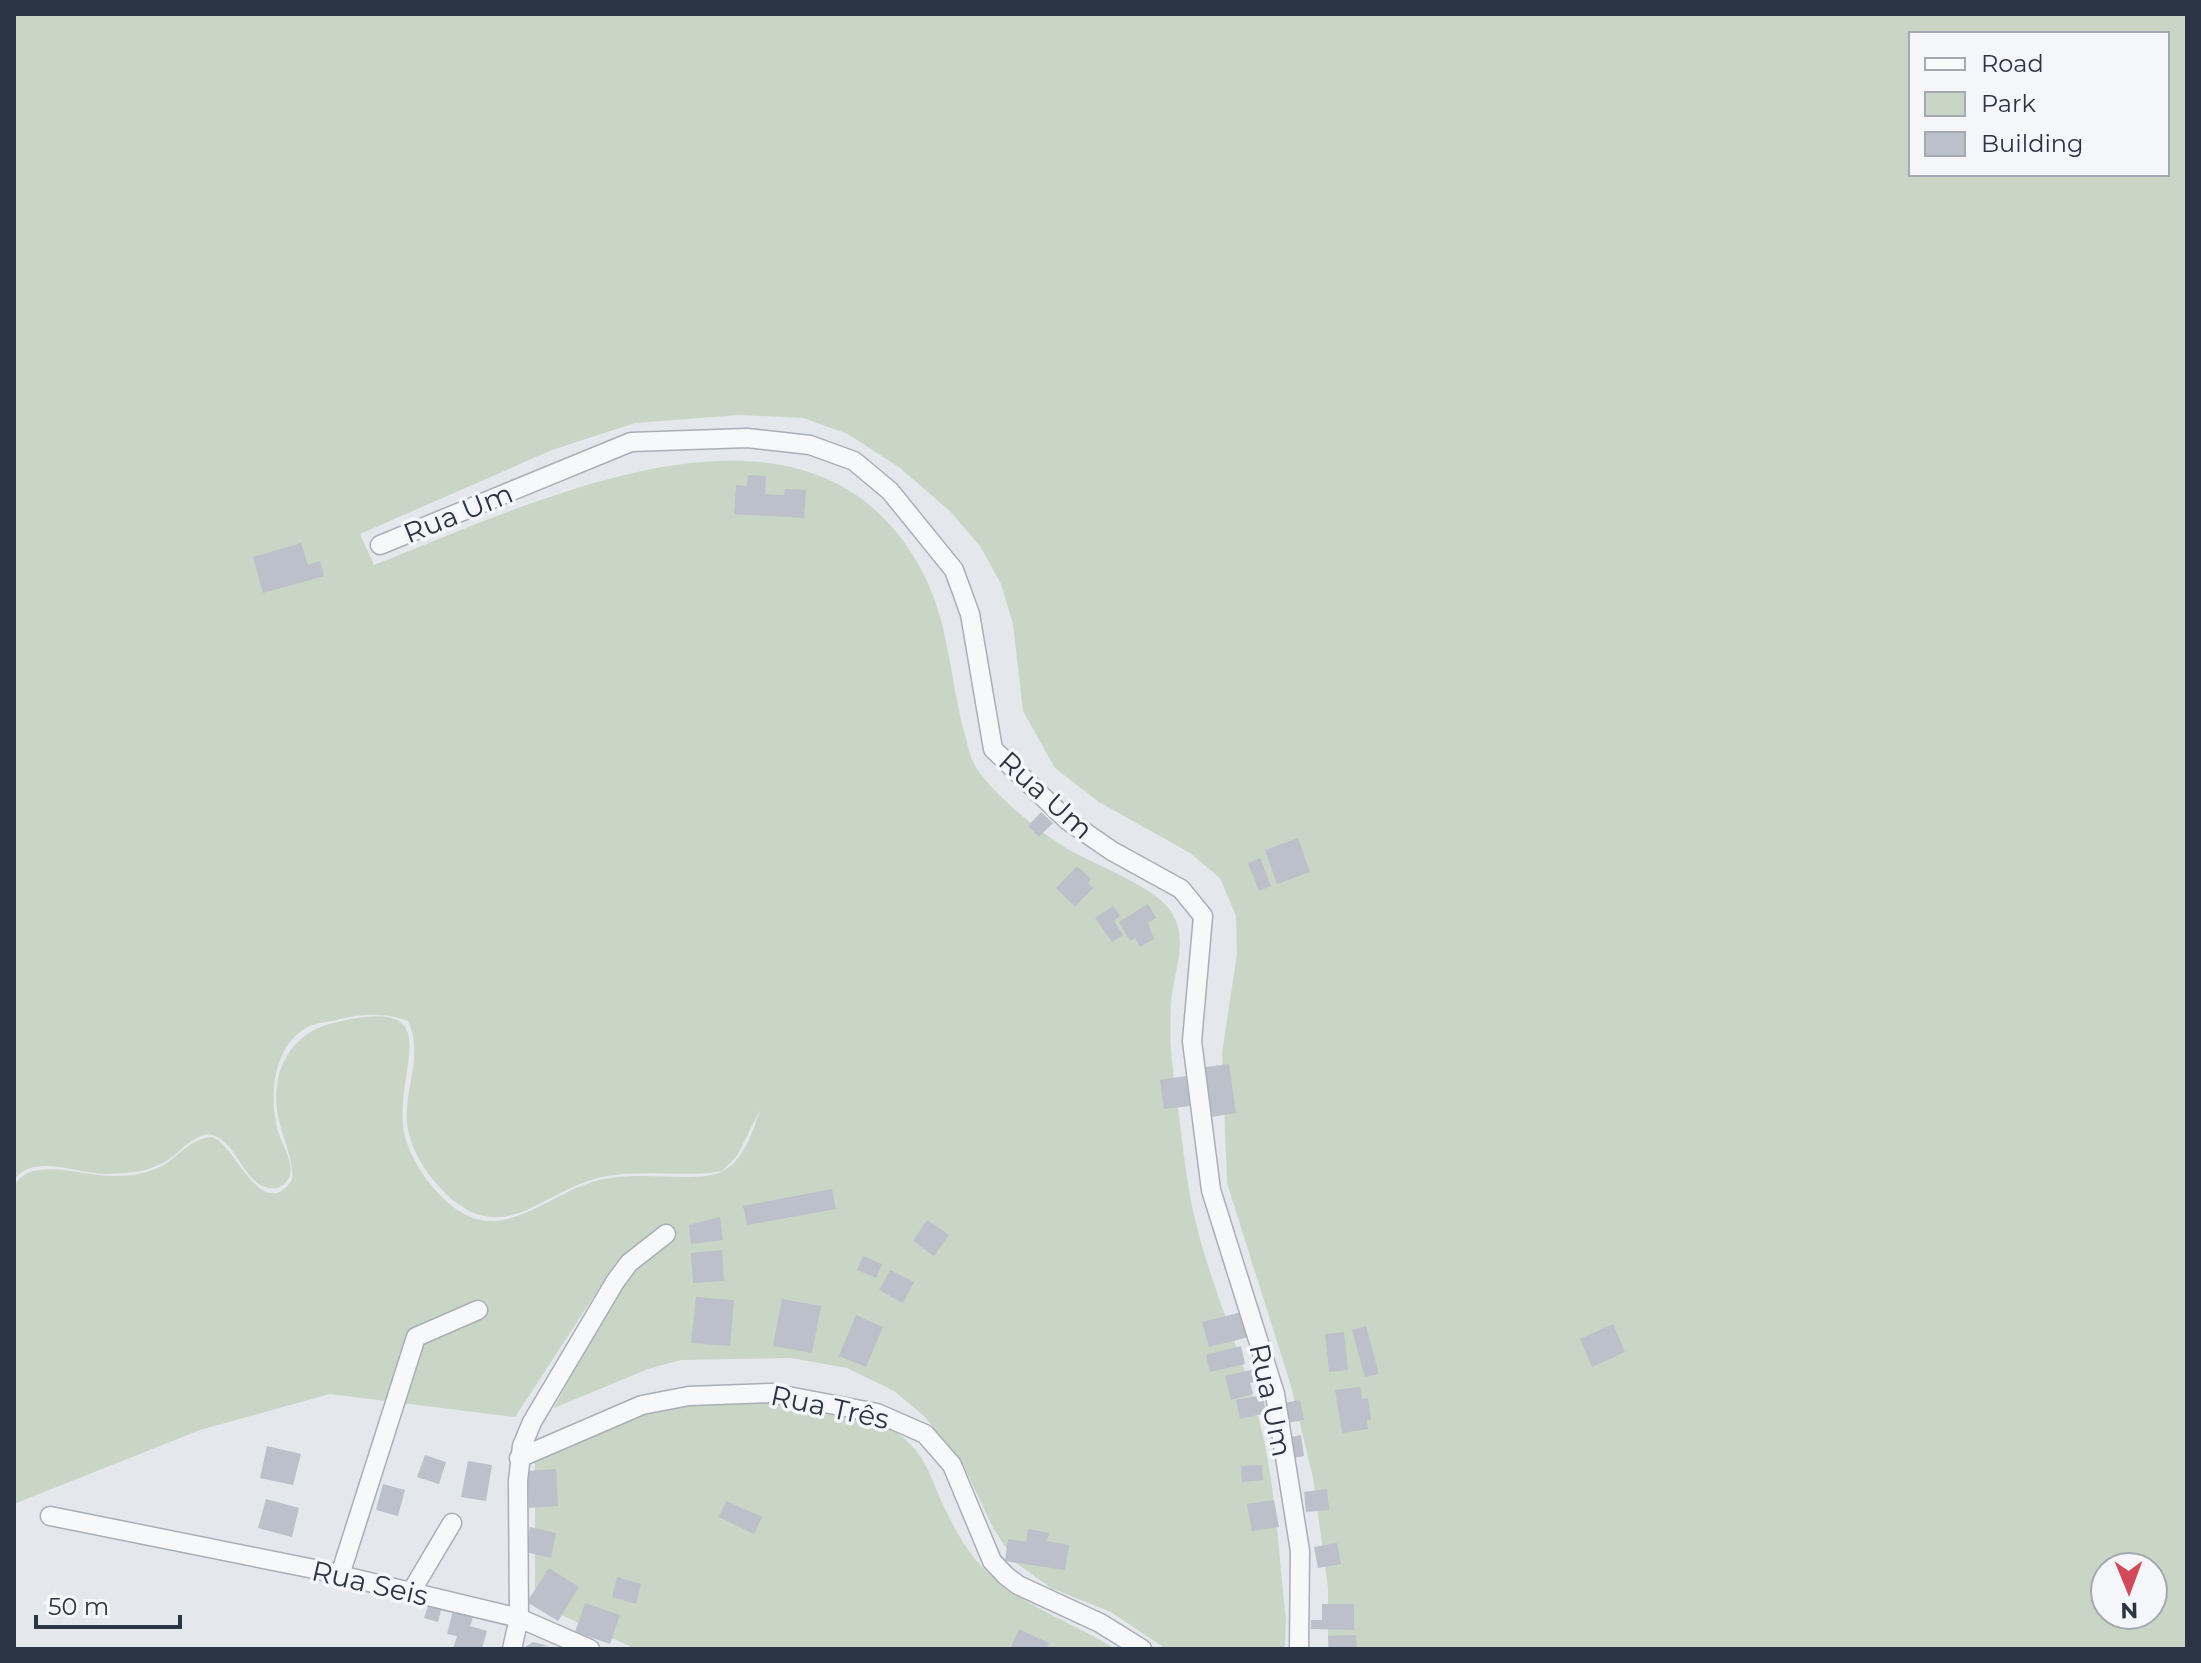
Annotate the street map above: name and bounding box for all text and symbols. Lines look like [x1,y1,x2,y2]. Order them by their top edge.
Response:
legend [1909,32,2169,176]
text: Road [1981,49,2044,78]
text: Park [1981,89,2036,118]
text: Building [1981,129,2084,158]
street label: Rua Um [398,476,518,550]
street label: Rua Um [992,744,1100,846]
street label: Rua Um [1242,1340,1300,1460]
street label: Rua Três [768,1378,892,1436]
north arrow [2089,1551,2169,1631]
street label: Rua Seis [309,1553,431,1613]
scale bar [36,1579,180,1629]
text: 50 m [48,1592,109,1621]
text: N [2120,1597,2138,1624]

